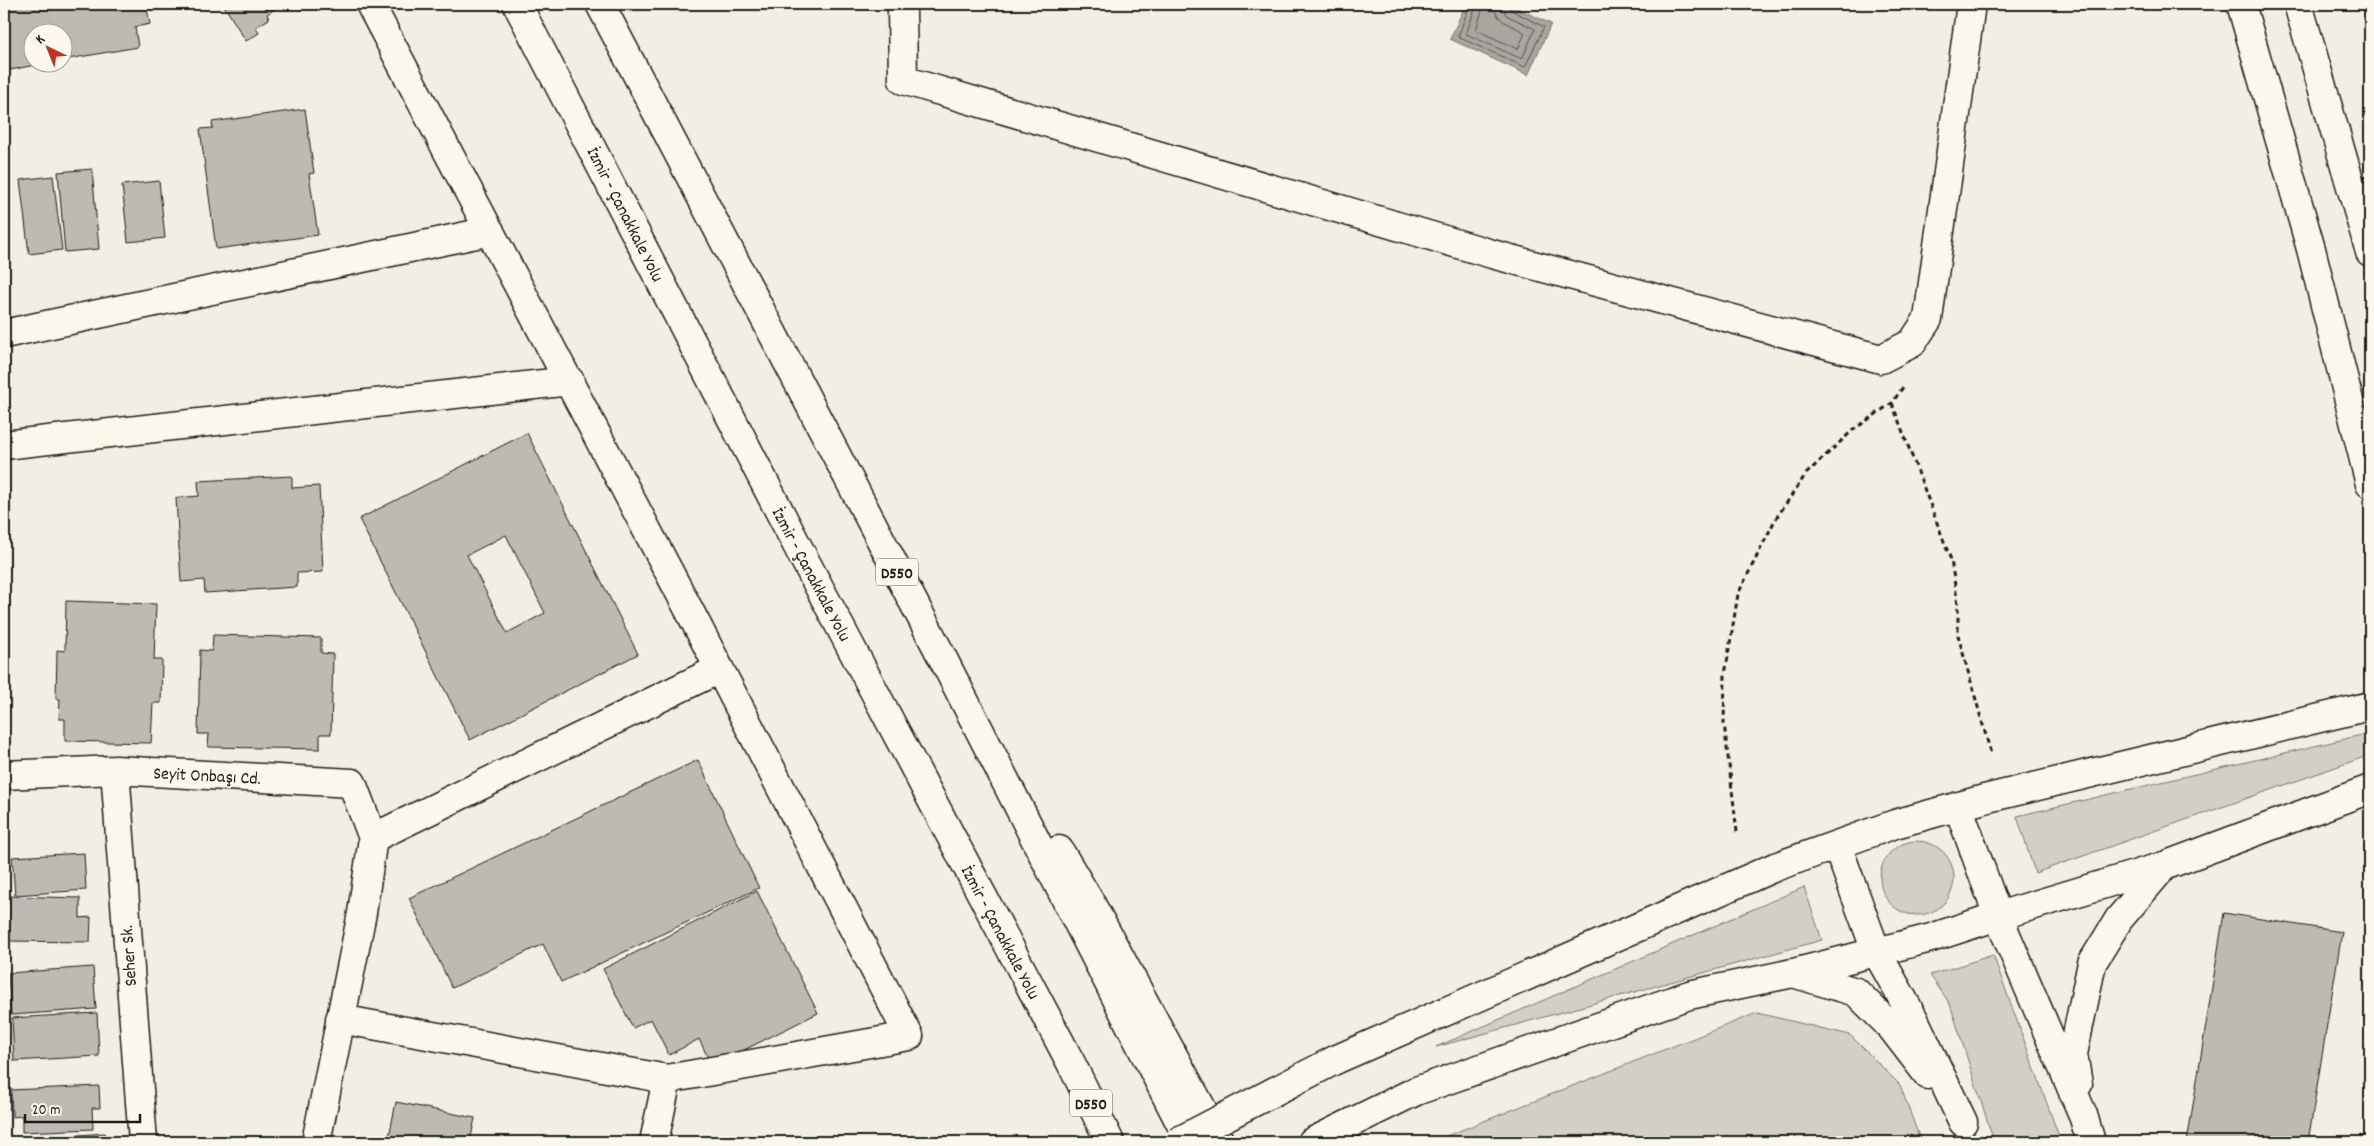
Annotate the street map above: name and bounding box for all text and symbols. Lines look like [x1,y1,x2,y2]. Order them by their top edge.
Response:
north arrow [22,22,72,72]
text: K [31,30,50,49]
street label: İzmir - Çanakkale Yolu [579,143,669,287]
street label: İzmir - Çanakkale Yolu [764,504,856,647]
road number: D550 [876,558,918,586]
street label: Seyit Onbaşı Cd. [152,762,261,793]
street label: İzmir - Çanakkale Yolu [953,862,1045,1005]
street label: Seher Sk. [116,924,145,987]
road number: D550 [1070,1090,1112,1116]
scale bar [25,1091,140,1123]
text: 20 m [32,1100,60,1122]

